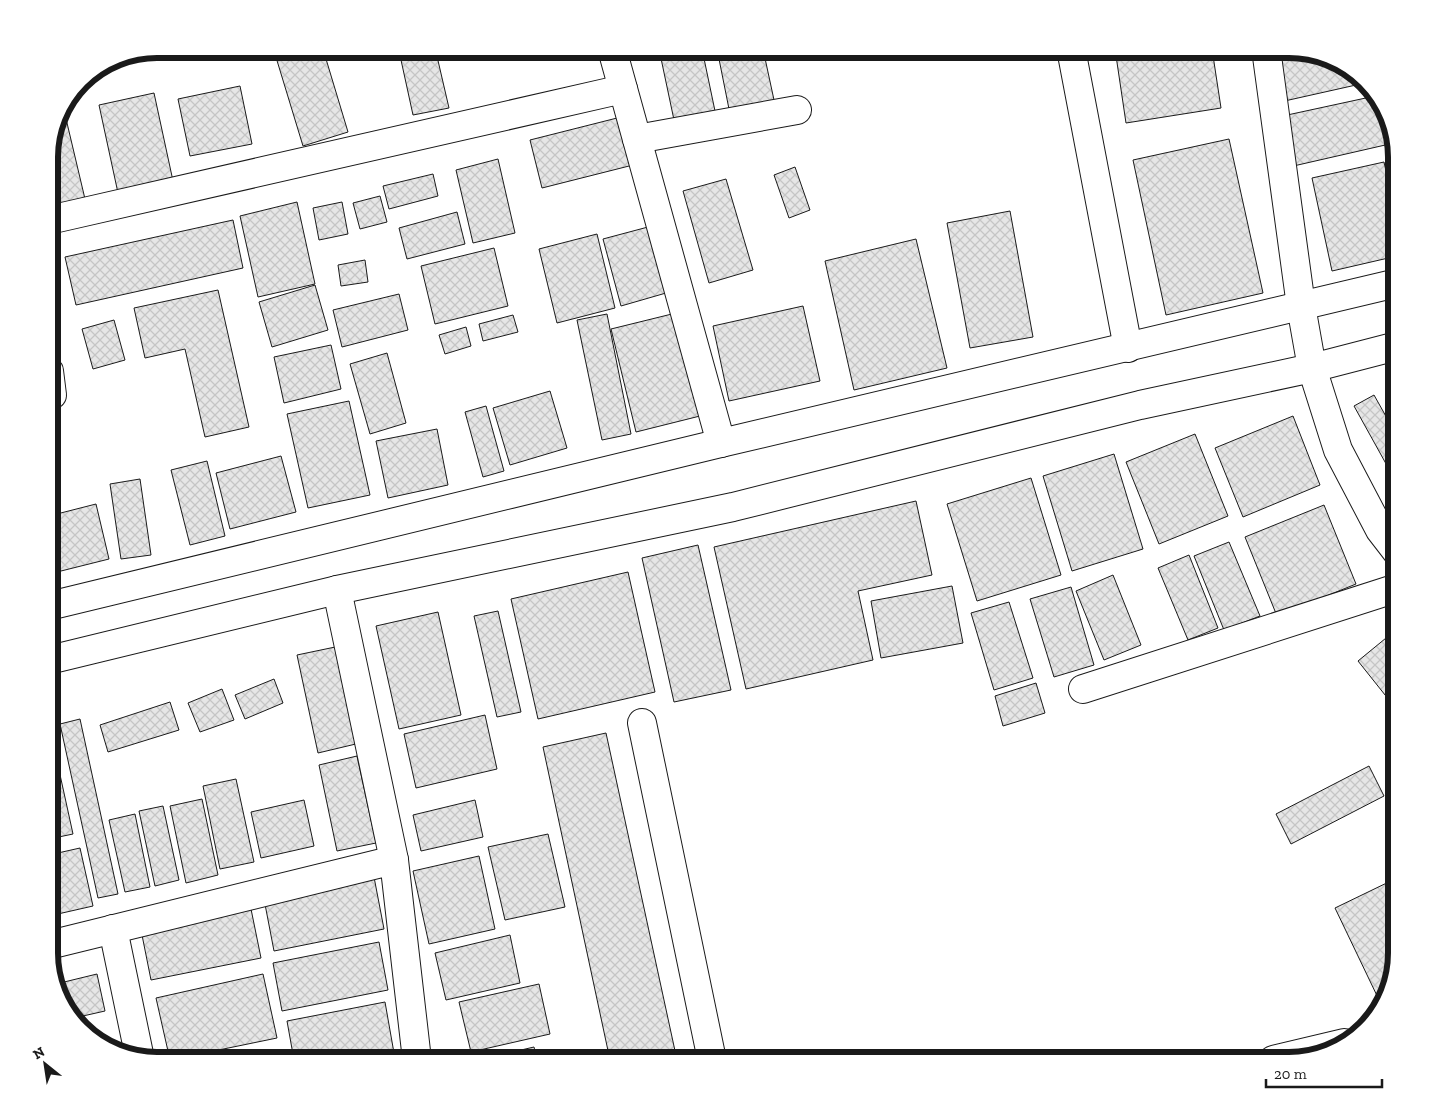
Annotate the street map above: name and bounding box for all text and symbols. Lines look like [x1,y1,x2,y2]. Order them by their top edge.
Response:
north arrow [20,1039,70,1089]
text: N [30,1043,48,1063]
scale bar [1266,1056,1382,1088]
text: 20 m [1274,1065,1307,1083]

